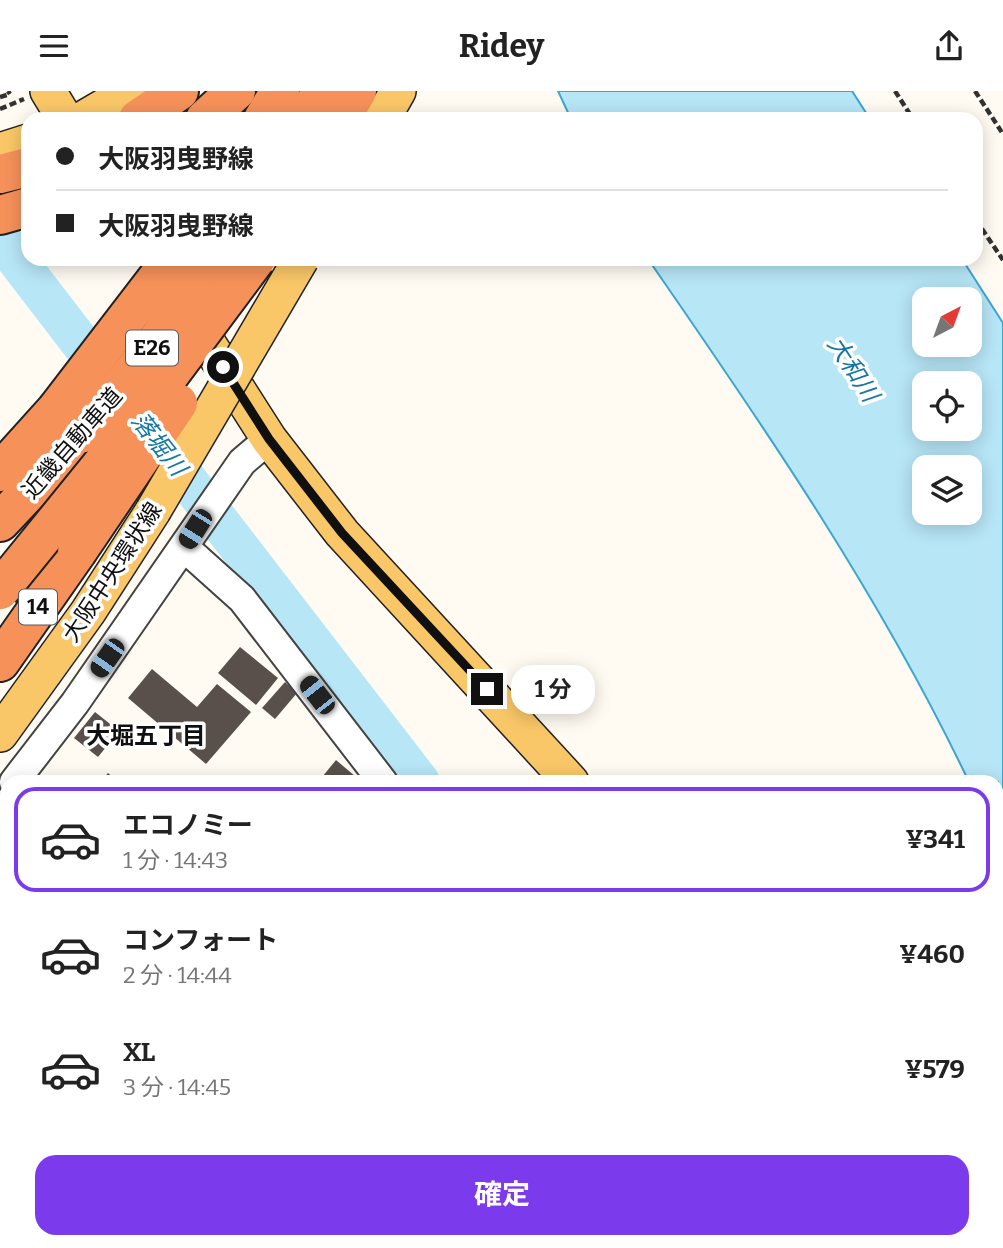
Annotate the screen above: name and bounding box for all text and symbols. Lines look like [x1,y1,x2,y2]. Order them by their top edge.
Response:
icon: menu [35,27,73,65]
text: Ridey [459,27,544,65]
icon: share [930,27,968,65]
text: 大阪羽曳野線 [98,144,254,175]
text: 大阪羽曳野線 [98,211,254,242]
north arrow [912,287,982,357]
map controls [912,287,982,525]
road number: E26 [126,331,178,365]
water label: 大和川 [822,331,886,409]
route start [207,351,239,383]
button: locate [912,371,982,441]
street label: 近畿自動車道 [16,382,128,504]
water label: 落堀川 [126,407,194,483]
button: layers [912,455,982,525]
street label: 大阪中央環状線 [56,497,168,647]
car [175,506,216,552]
road number: 14 [19,589,57,625]
car [87,635,128,681]
callout: 1 分 [512,665,596,713]
car [296,672,339,718]
route end [471,673,503,705]
text: 1 分 [534,675,572,703]
district label: 大堀五丁目 [86,722,206,750]
icon: car [39,808,102,871]
text: エコノミー [123,810,253,841]
text: ¥341 [906,824,965,855]
text: 1 分 · 14:43 [123,846,228,874]
icon: car [39,923,102,986]
text: コンフォート [123,925,278,956]
text: ¥460 [899,939,965,970]
text: 2 分 · 14:44 [123,961,232,989]
text: XL [123,1037,155,1068]
icon: car [39,1038,102,1101]
text: ¥579 [904,1054,965,1085]
text: 3 分 · 14:45 [123,1073,231,1101]
button: 確定 [35,1155,969,1235]

